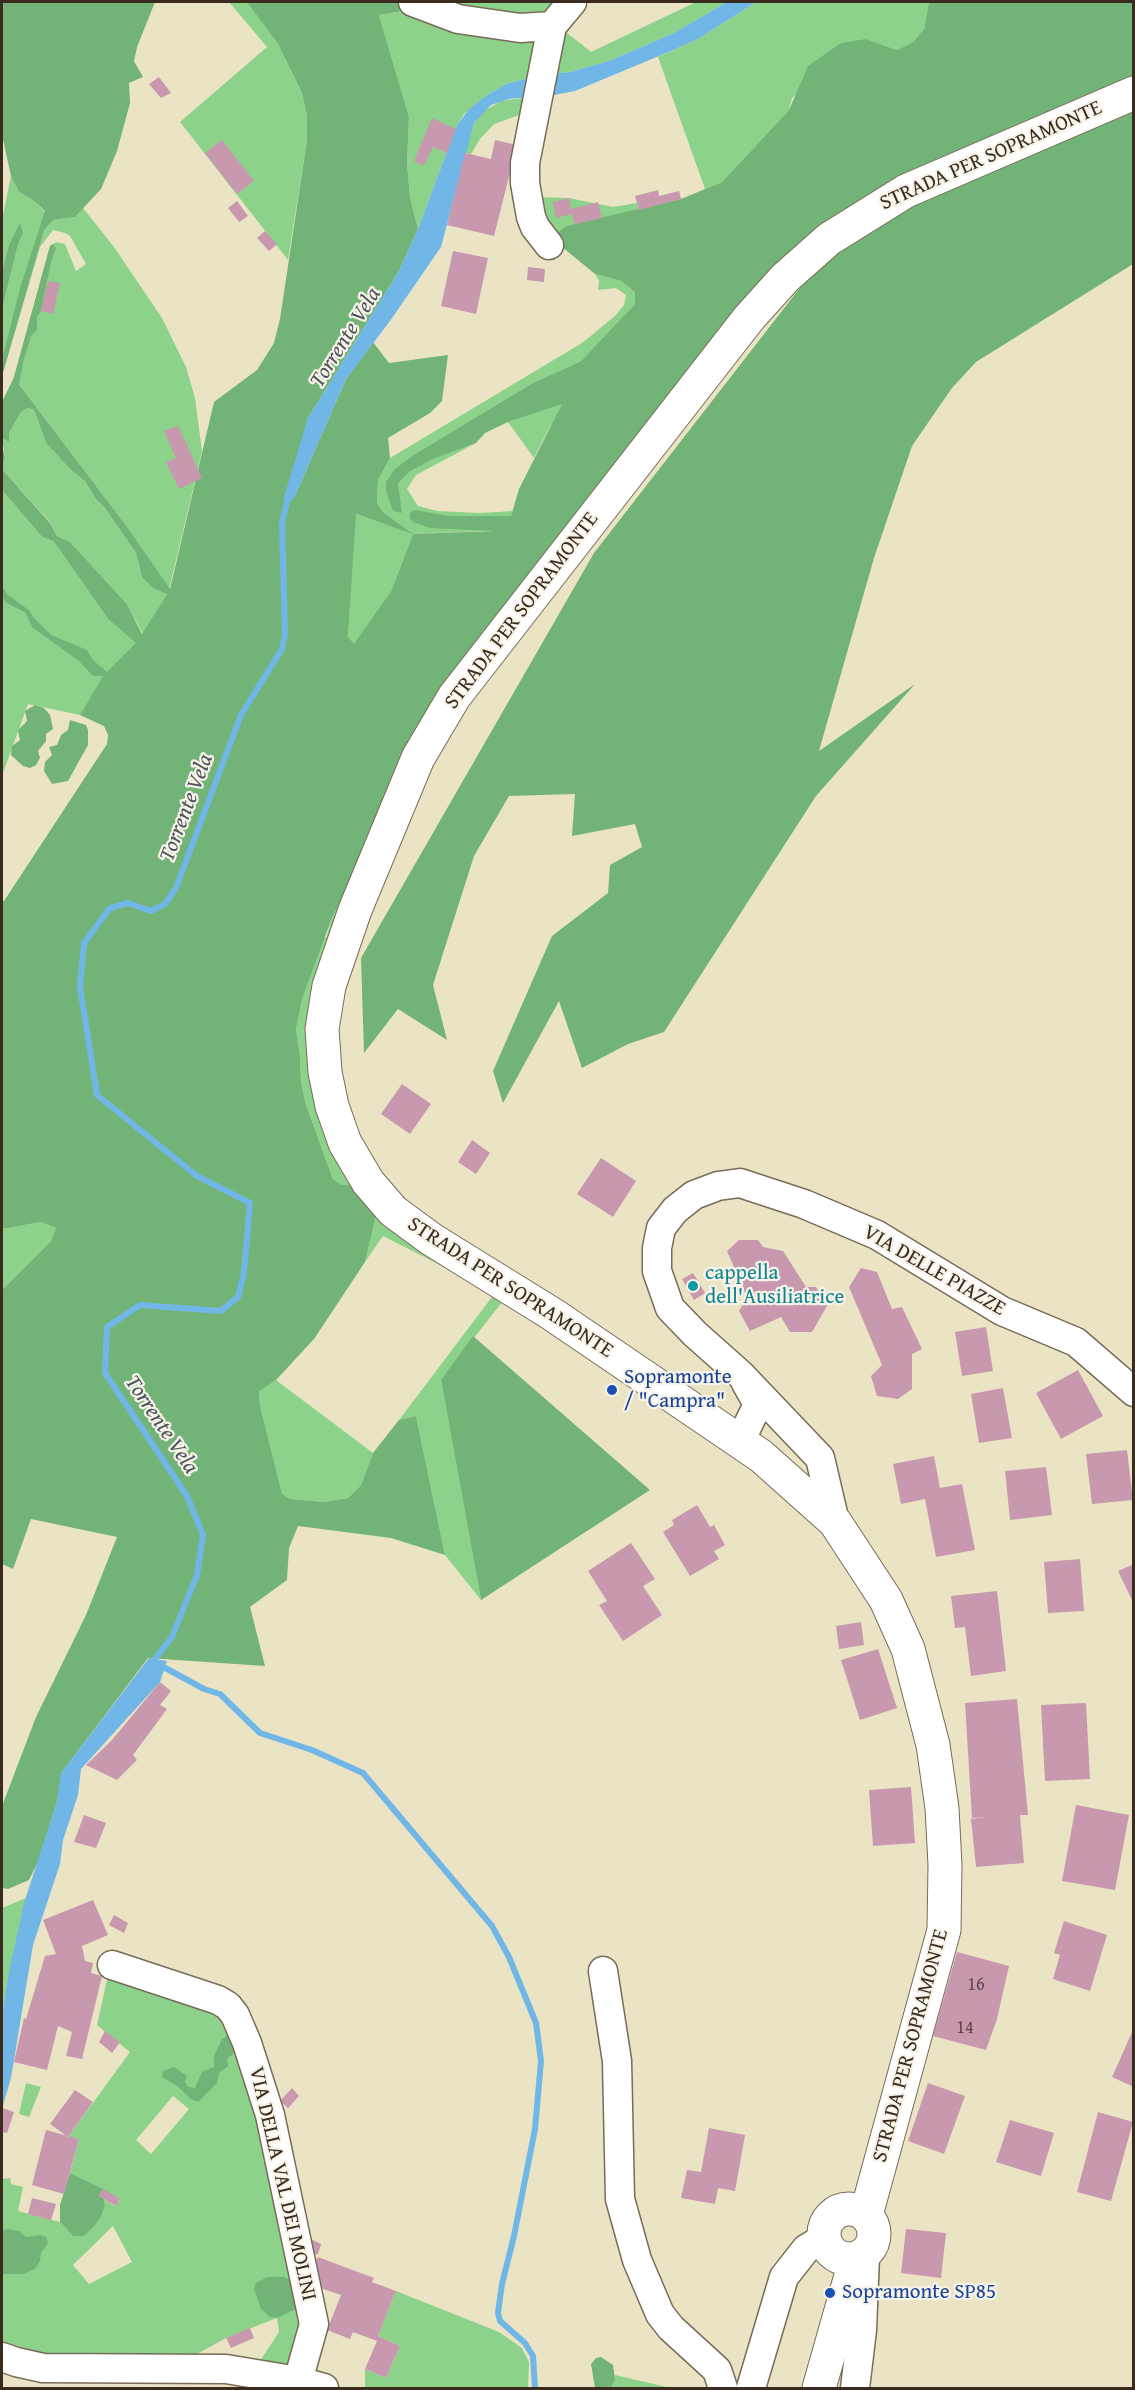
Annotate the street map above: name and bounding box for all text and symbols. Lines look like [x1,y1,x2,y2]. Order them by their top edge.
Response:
street label: STRADA PER SOPRAMONTE [876,96,1106,216]
water label: Torrente Vela [305,283,387,393]
street label: STRADA PER SOPRAMONTE [440,507,604,715]
water label: Torrente Vela [154,751,220,865]
street label: STRADA PER SOPRAMONTE [402,1212,618,1364]
street label: VIA DELLE PIAZZE [858,1220,1010,1322]
place label: cappella dell'Ausiliatrice [705,1261,844,1311]
marker: cappella dell'Ausiliatrice [686,1279,700,1293]
place label: Sopramonte / "Campra" [624,1365,732,1415]
water label: Torrente Vela [118,1371,204,1479]
marker: Sopramonte / "Campra" [605,1383,619,1397]
street label: STRADA PER SOPRAMONTE [868,1927,954,2165]
house number: 16 [967,1974,985,1996]
house number: 14 [956,2017,974,2039]
street label: VIA DELLA VAL DEI MOLINI [243,2065,321,2303]
place label: Sopramonte SP85 [842,2280,996,2306]
marker: Sopramonte SP85 [823,2286,837,2300]

